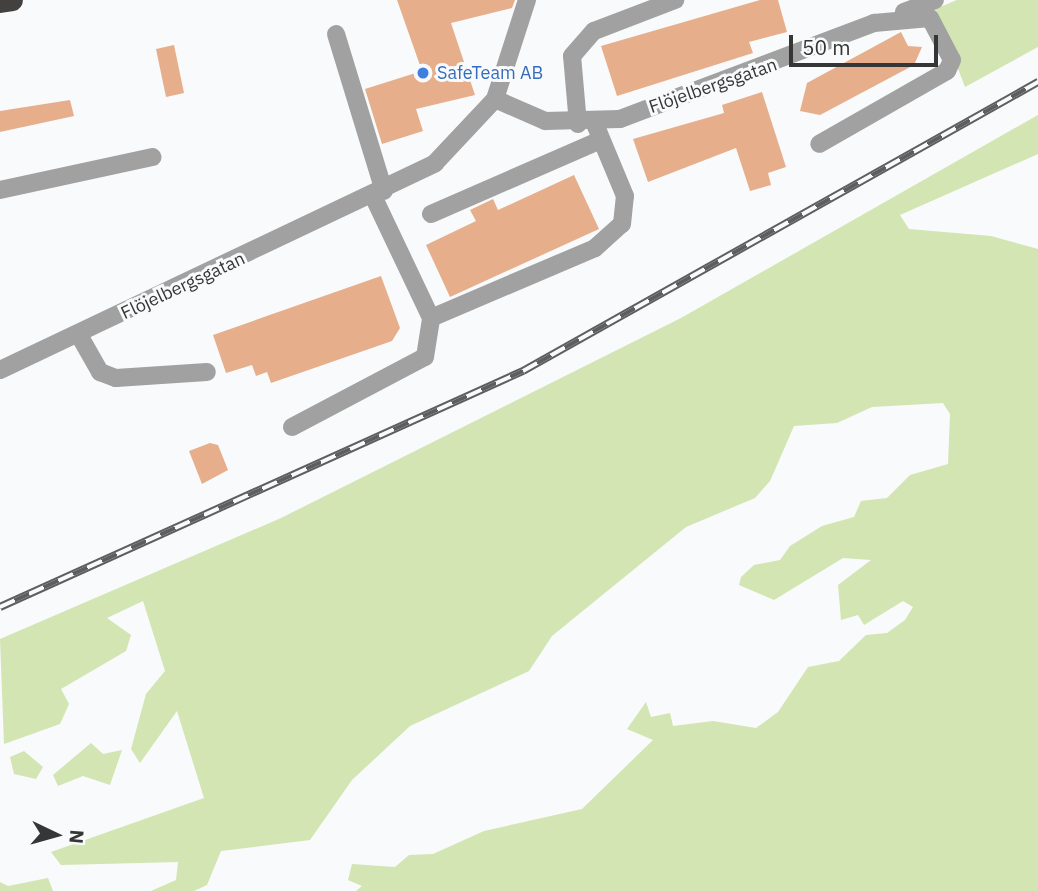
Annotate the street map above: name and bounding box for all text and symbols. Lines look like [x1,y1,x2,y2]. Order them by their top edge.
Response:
scale bar [793,21,942,65]
text: 50 m [802,33,851,61]
street label: Flöjelbergsgatan [646,54,780,118]
place label: SafeTeam AB [437,62,543,84]
marker: SafeTeam AB [415,65,431,81]
street label: Flöjelbergsgatan [118,248,248,324]
north arrow [21,800,91,870]
text: N [64,829,89,845]

